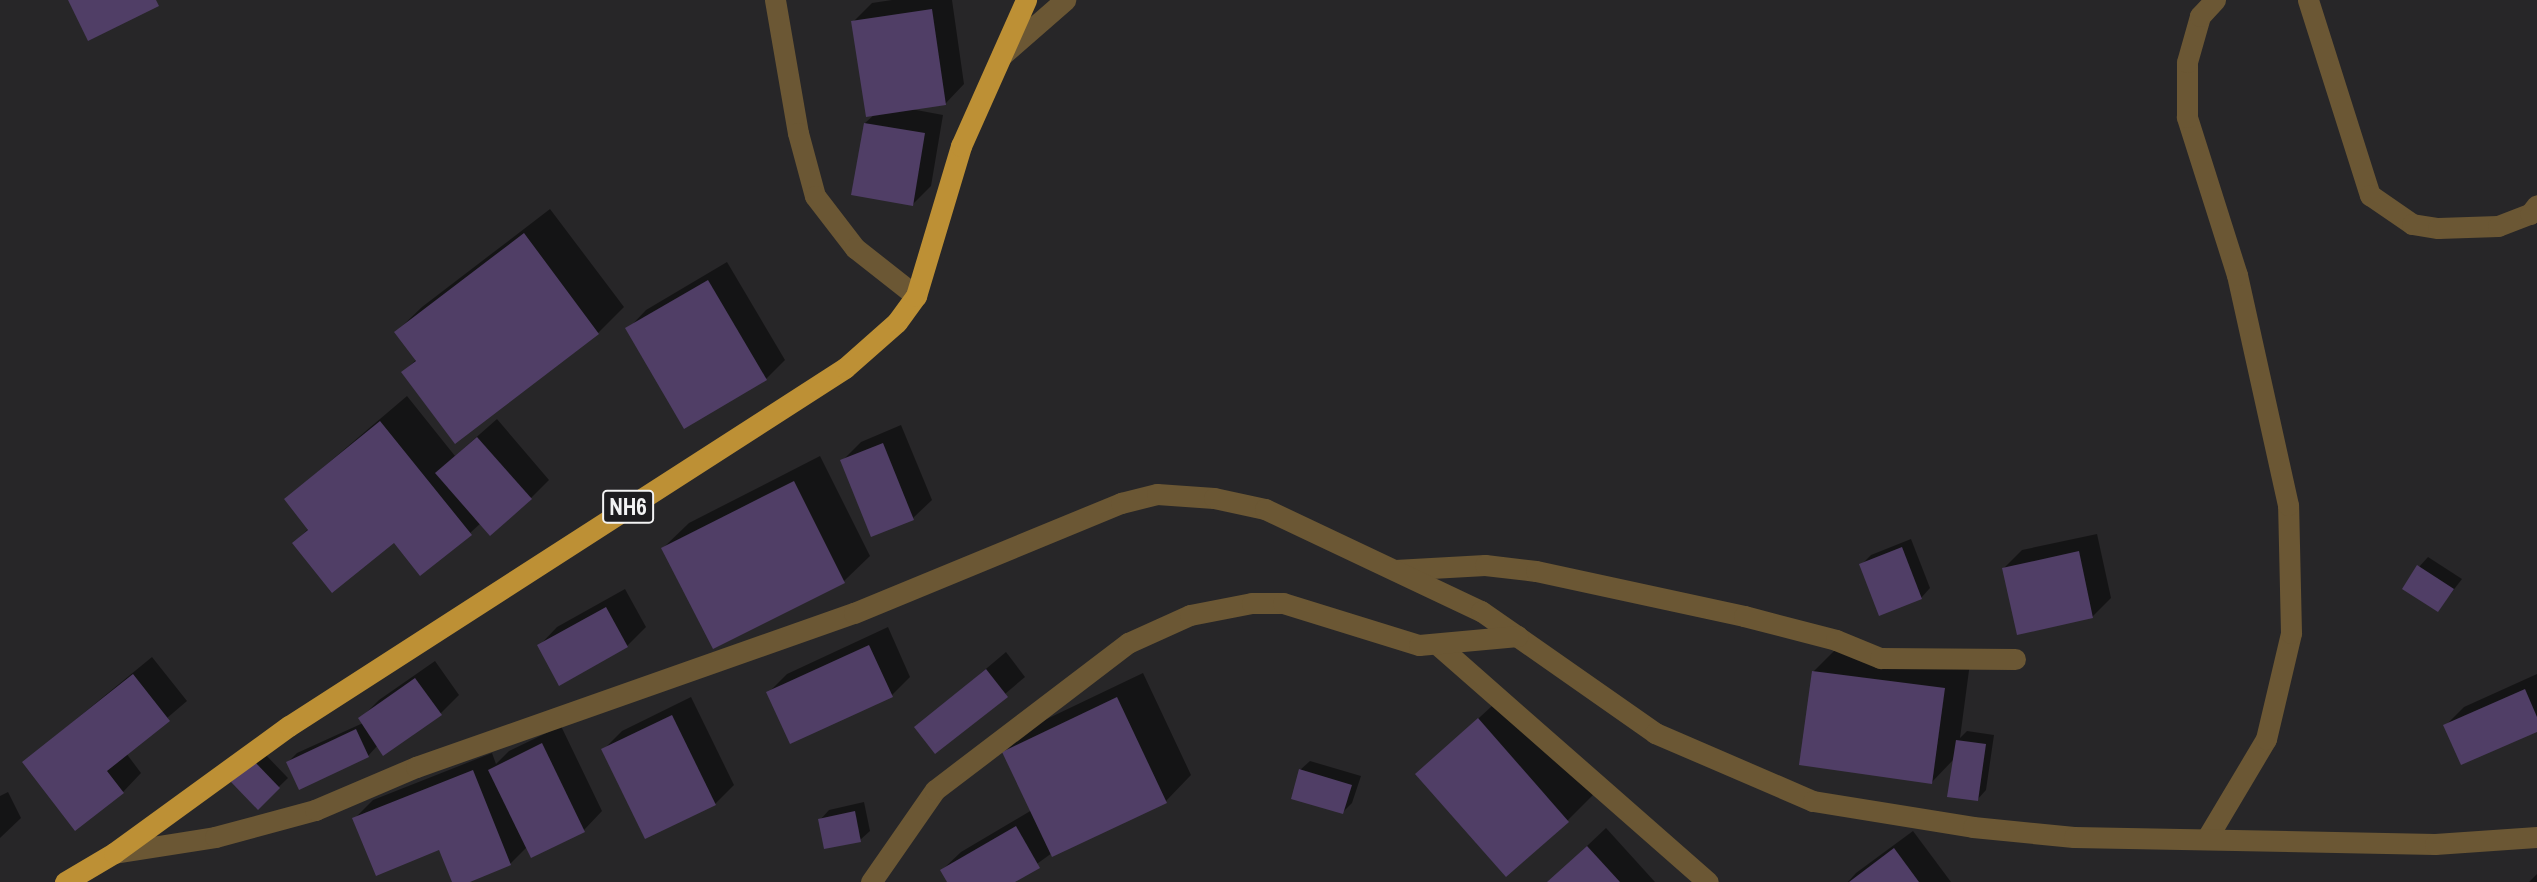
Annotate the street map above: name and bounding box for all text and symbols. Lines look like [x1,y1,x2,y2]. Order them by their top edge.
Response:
road number: NH6 [602,488,654,526]

